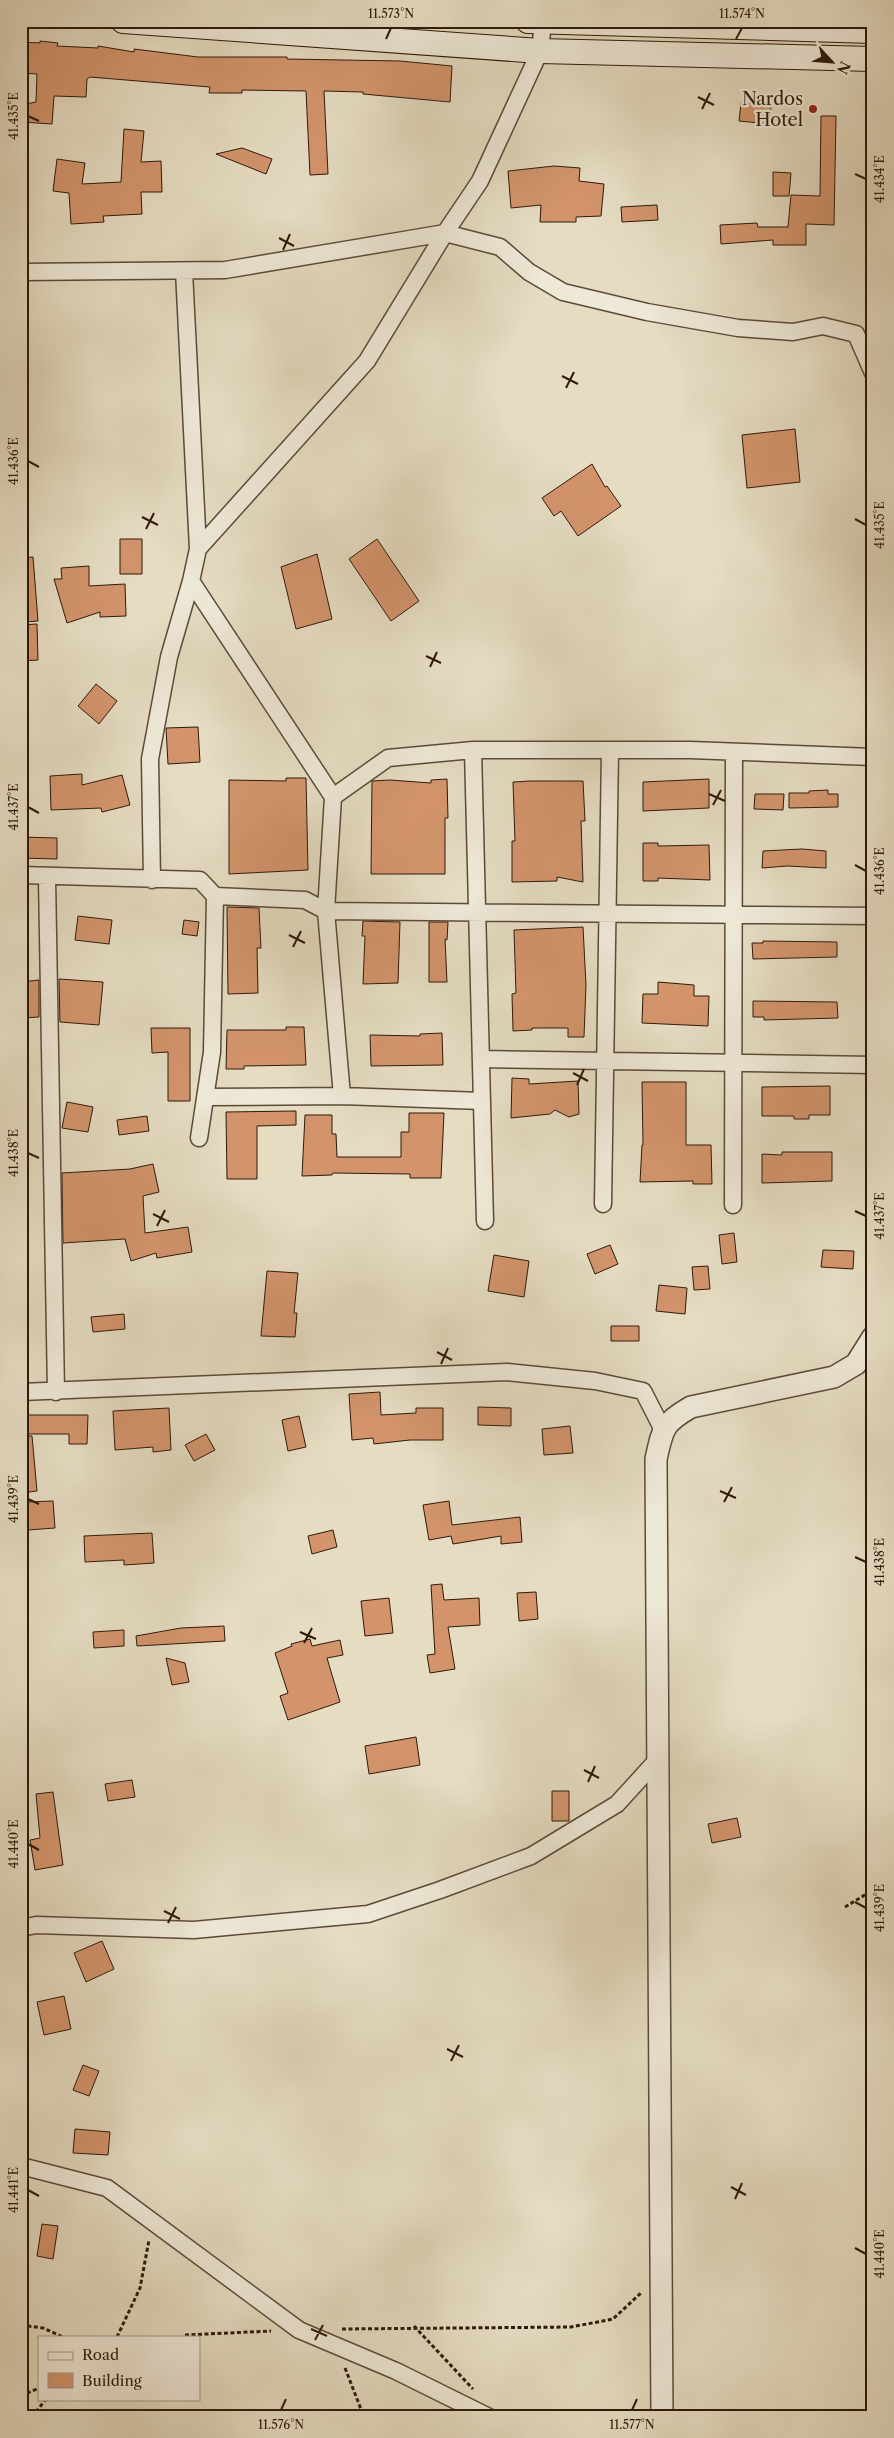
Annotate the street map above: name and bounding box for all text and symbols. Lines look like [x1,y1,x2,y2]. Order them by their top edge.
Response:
text: 11.573°N [368,6,414,21]
text: 11.574°N [719,6,765,21]
north arrow [806,38,856,88]
text: N [833,58,854,77]
place label: Nardos Hotel [742,88,803,131]
text: 41.435°E [6,92,21,140]
marker: Nardos Hotel [807,103,819,115]
text: 41.434°E [872,155,887,203]
text: 41.436°E [6,437,21,485]
text: 41.435°E [872,501,887,549]
text: 41.437°E [6,784,21,830]
text: 41.436°E [872,847,887,895]
text: 41.438°E [6,1129,21,1177]
text: 41.437°E [872,1193,887,1239]
text: 41.439°E [6,1475,21,1523]
text: 41.438°E [872,1538,887,1586]
text: 41.440°E [6,1820,21,1868]
text: 41.439°E [872,1884,887,1932]
text: 41.441°E [6,2167,21,2213]
text: 41.440°E [872,2230,887,2278]
legend [38,2336,200,2400]
text: Road [82,2345,119,2364]
text: Building [82,2371,142,2390]
text: 11.576°N [258,2417,304,2432]
text: 11.577°N [609,2417,655,2432]

